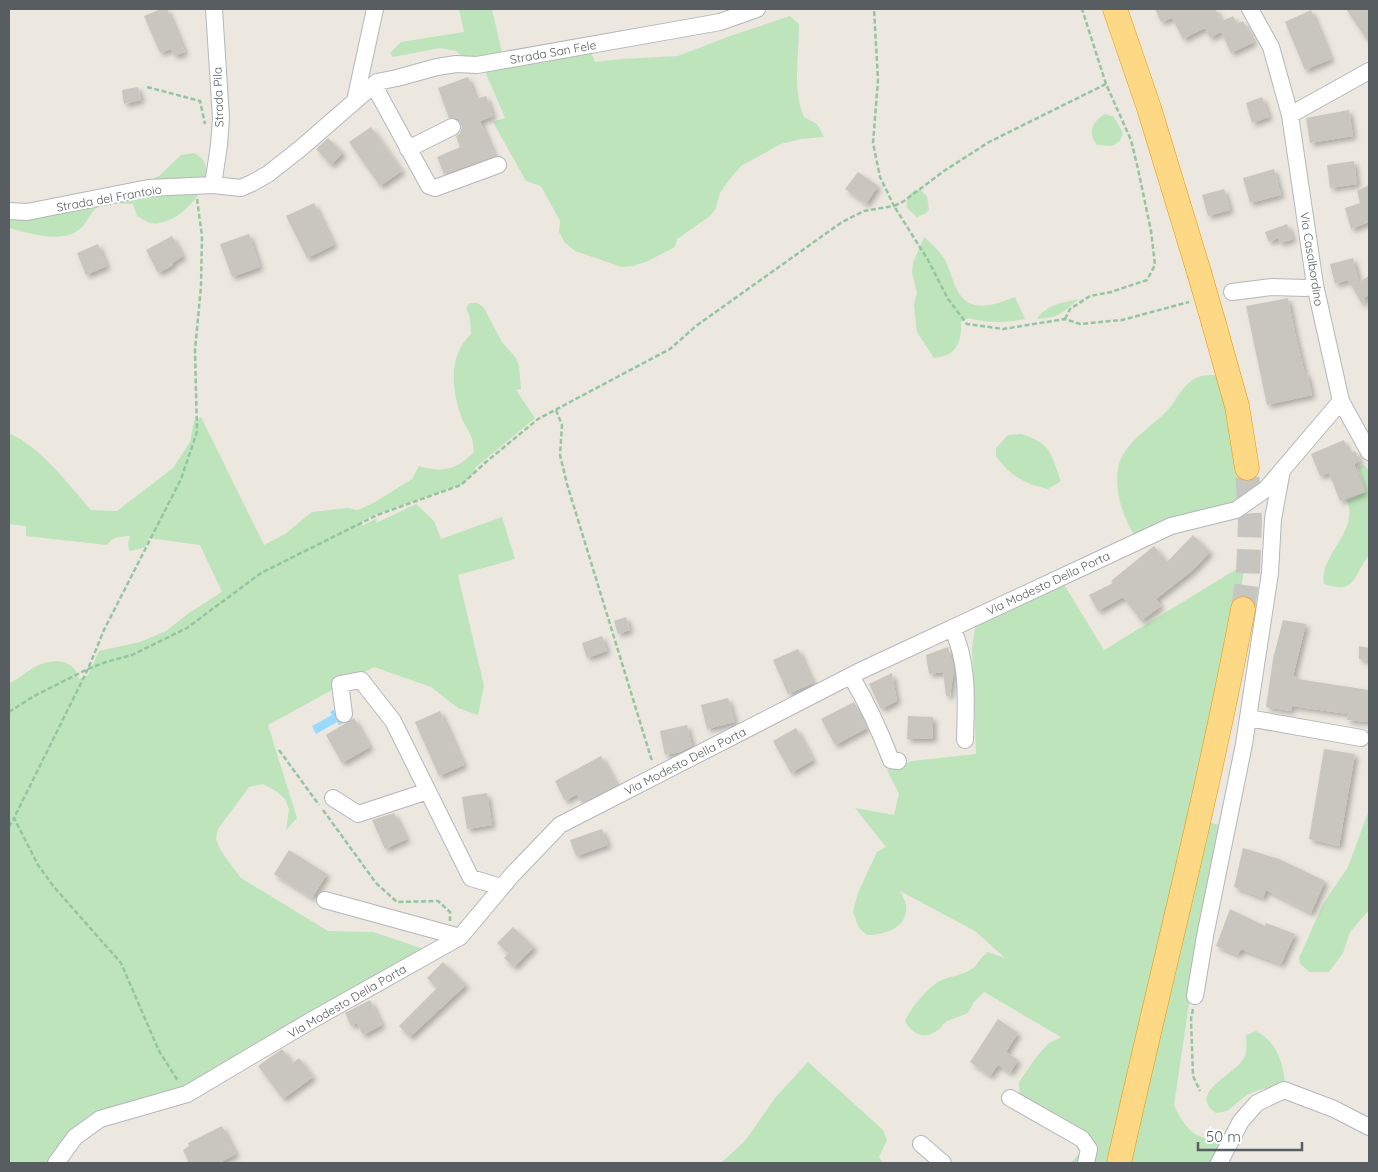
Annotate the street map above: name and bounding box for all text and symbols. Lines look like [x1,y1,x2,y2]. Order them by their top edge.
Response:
street label: Strada San Fele [509,37,598,67]
street label: Strada Pila [209,67,227,127]
street label: Strada del Frantoio [55,181,163,215]
street label: Via Casalbordino [1297,211,1327,307]
street label: Via Modesto Della Porta [984,548,1112,618]
street label: Via Modesto Della Porta [622,724,748,798]
street label: Via Modesto Della Porta [285,961,409,1041]
scale bar [1198,1120,1302,1152]
text: 50 m [1206,1127,1241,1146]

